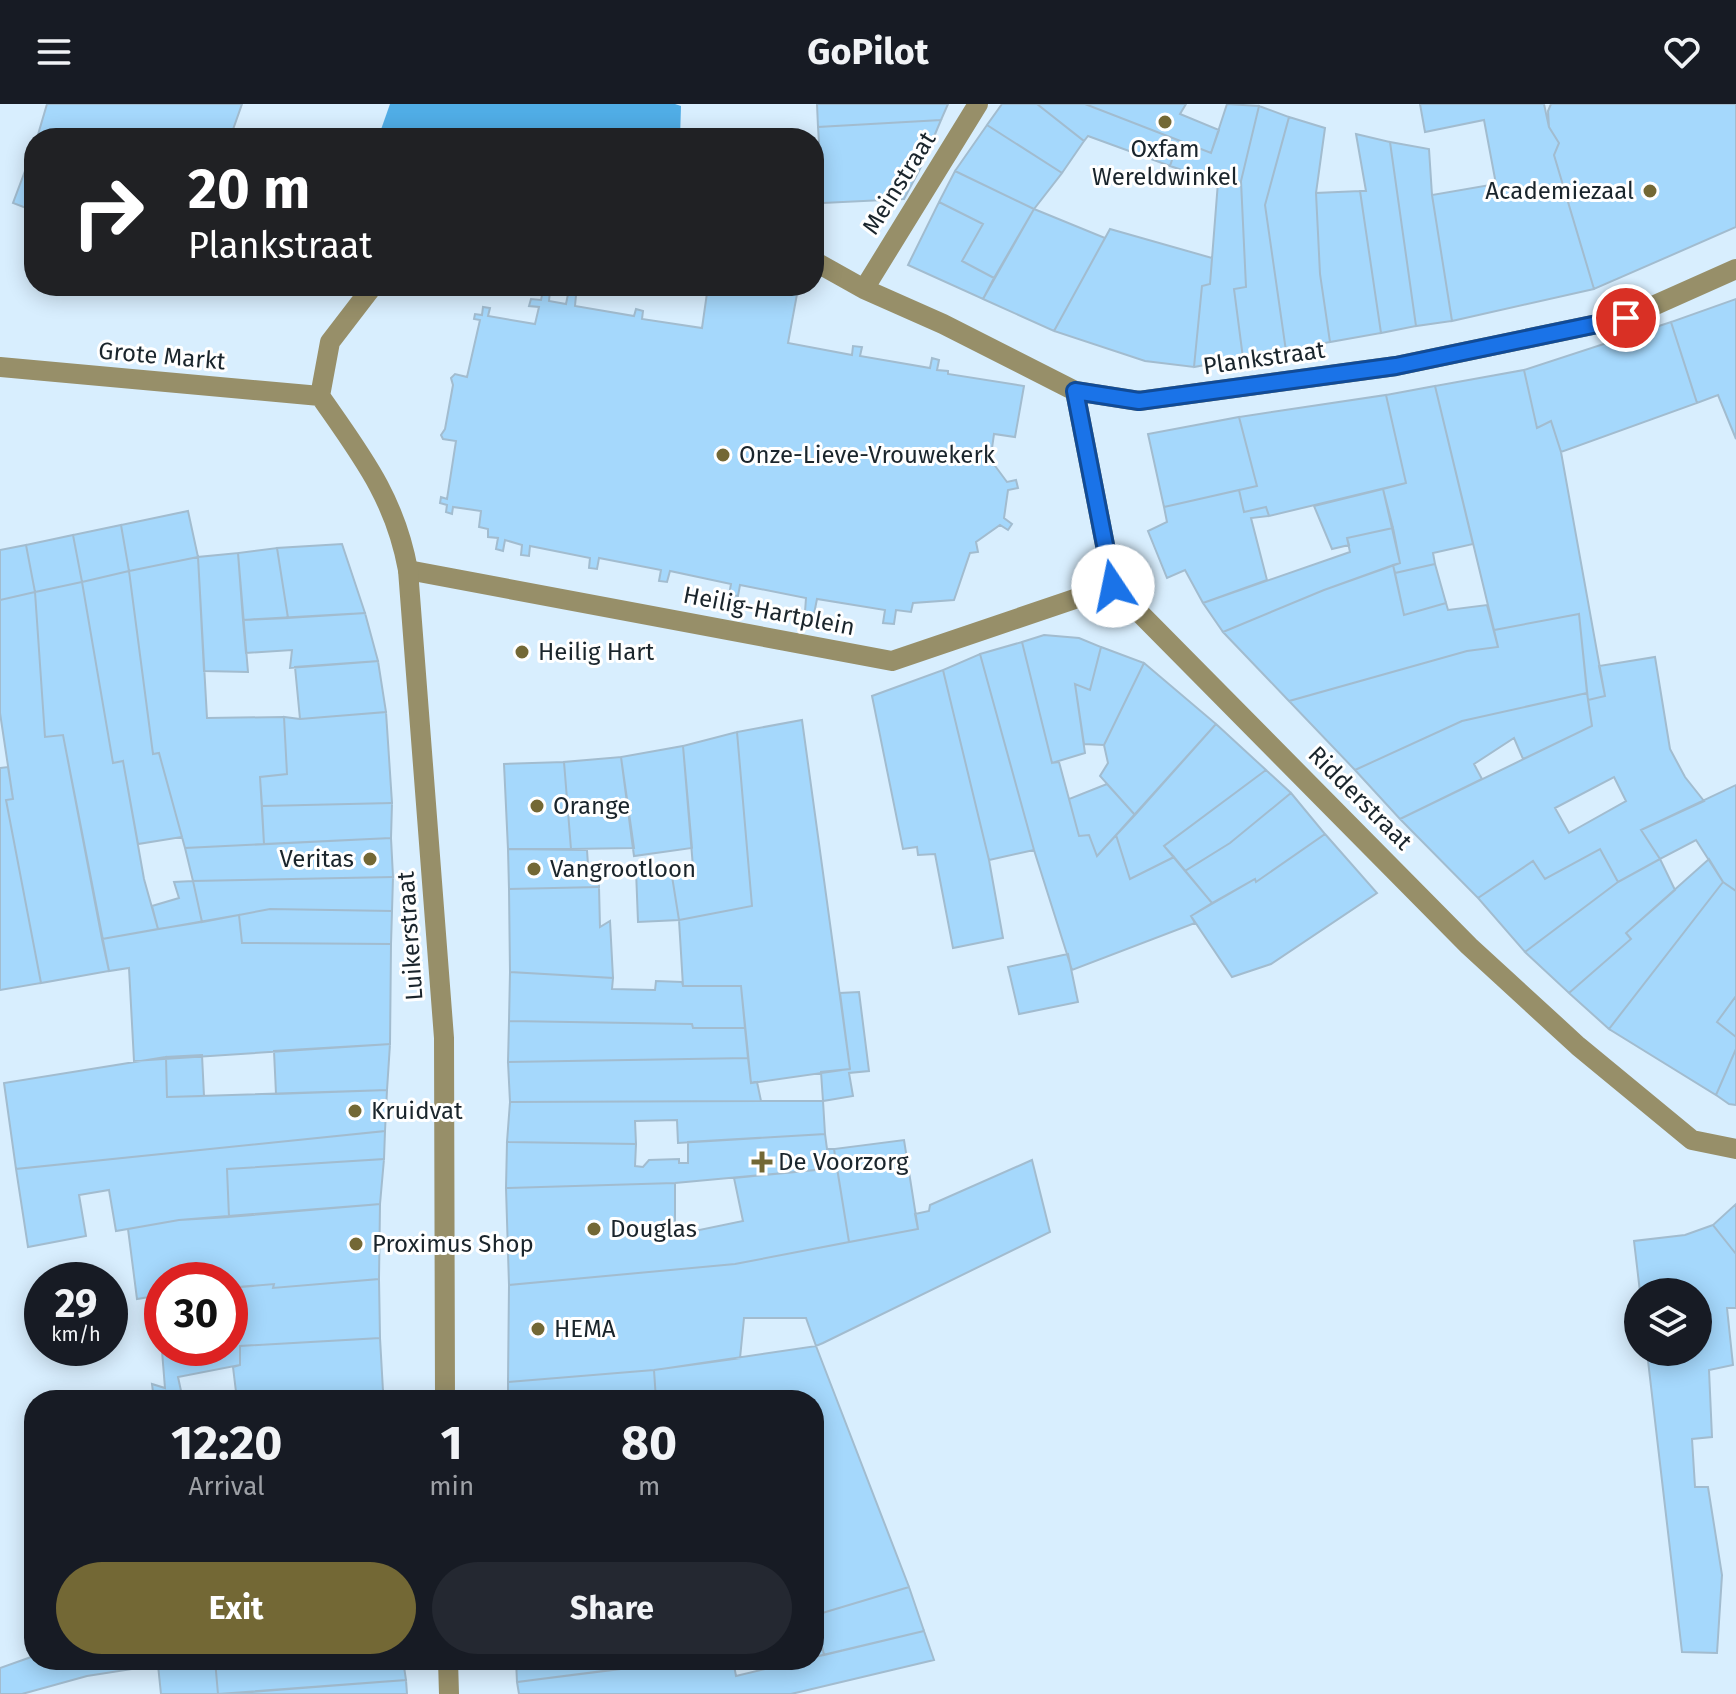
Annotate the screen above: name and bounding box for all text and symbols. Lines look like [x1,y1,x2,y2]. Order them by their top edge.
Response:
icon: menu [32,30,76,74]
text: GoPilot [807,30,929,74]
icon: heart [1660,30,1704,74]
marker: Oxfam Wereldwinkel [1156,113,1174,131]
street label: Meinstraat [857,126,942,239]
place label: Oxfam Wereldwinkel [1092,135,1238,191]
text: 20 m [188,156,310,223]
icon: right [56,160,160,264]
place label: Academiezaal [1485,177,1634,205]
marker: Academiezaal [1641,182,1659,200]
text: Plankstraat [188,224,372,268]
pin [1592,284,1660,352]
icon: arrive [1604,296,1648,340]
street label: Plankstraat [1201,336,1327,380]
street label: Grote Markt [97,337,227,376]
place label: Onze-Lieve-Vrouwekerk [739,441,996,469]
marker: Onze-Lieve-Vrouwekerk [714,446,732,464]
position arrow [1071,544,1155,628]
street label: Heilig-Hartplein [681,581,857,641]
place label: Heilig Hart [538,638,654,666]
marker: Heilig Hart [513,643,531,661]
street label: Ridderstraat [1302,740,1418,856]
place label: Orange [553,792,630,820]
marker: Orange [528,797,546,815]
place label: Veritas [280,845,354,873]
marker: Veritas [361,850,379,868]
place label: Vangrootloon [550,855,696,883]
marker: Vangrootloon [525,860,543,878]
street label: Luikerstraat [391,870,428,1001]
place label: Kruidvat [371,1097,463,1125]
marker: Kruidvat [346,1102,364,1120]
place label: De Voorzorg [778,1148,909,1176]
marker: De Voorzorg [753,1153,771,1171]
place label: Douglas [610,1215,697,1243]
marker: Douglas [585,1220,603,1238]
place label: Proximus Shop [372,1230,534,1258]
marker: Proximus Shop [347,1235,365,1253]
speed limit sign: 30 [144,1262,248,1366]
map controls [1624,1278,1712,1366]
button: layers [1624,1278,1712,1366]
text: 29 [55,1280,97,1328]
place label: HEMA [554,1315,616,1343]
marker: HEMA [529,1320,547,1338]
text: km/h [51,1322,101,1346]
text: 12:20 [171,1414,282,1472]
text: 1 [441,1414,463,1472]
text: 80 [621,1414,677,1472]
text: Arrival [189,1471,265,1502]
text: min [429,1471,474,1502]
text: m [638,1471,660,1502]
button: Exit [56,1562,416,1654]
button: Share [432,1562,792,1654]

